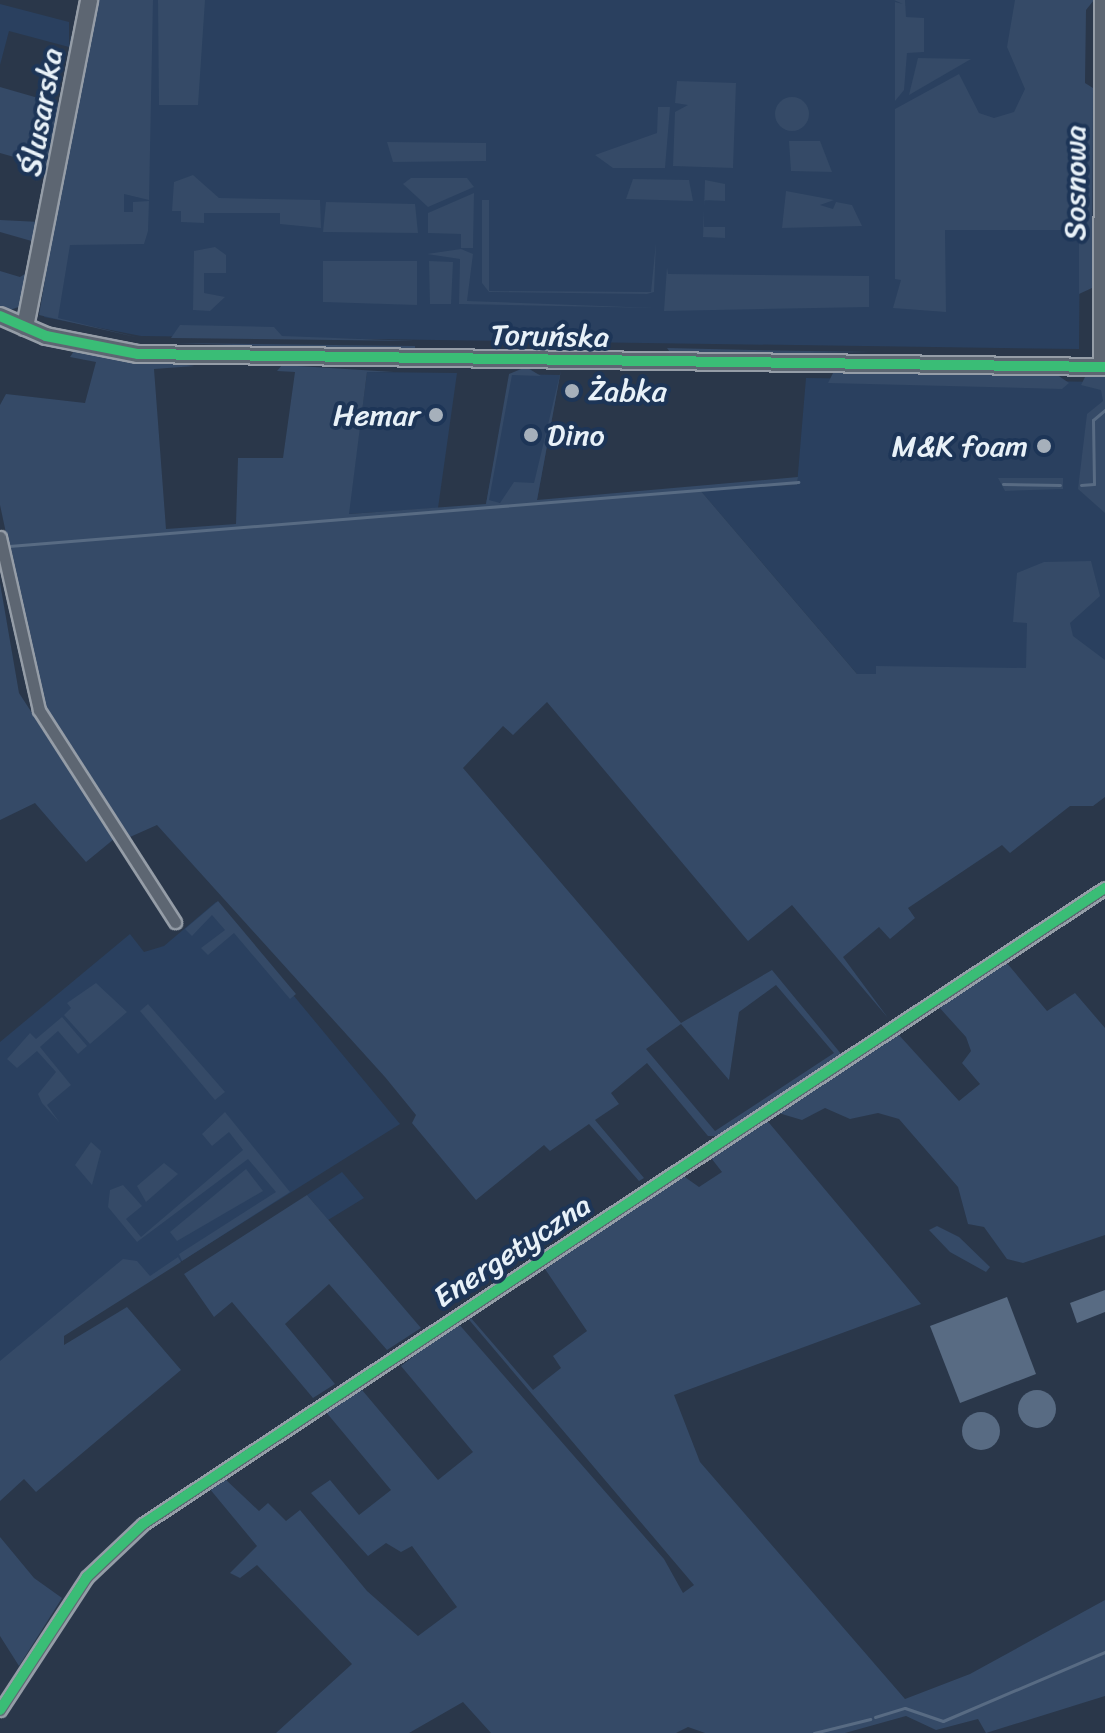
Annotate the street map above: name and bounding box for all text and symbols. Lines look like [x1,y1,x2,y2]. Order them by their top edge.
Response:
street label: Ślusarska [12,45,70,179]
street label: Sosnowa [1057,125,1093,241]
street label: Toruńska [490,317,610,355]
place label: Żabka [588,373,667,409]
marker: Żabka [563,382,581,400]
place label: Hemar [333,397,420,433]
marker: Hemar [427,406,445,424]
place label: Dino [547,417,605,453]
marker: Dino [522,426,540,444]
place label: M&K foam [892,428,1028,464]
marker: M&K foam [1035,437,1053,455]
street label: Energetyczna [427,1187,597,1315]

